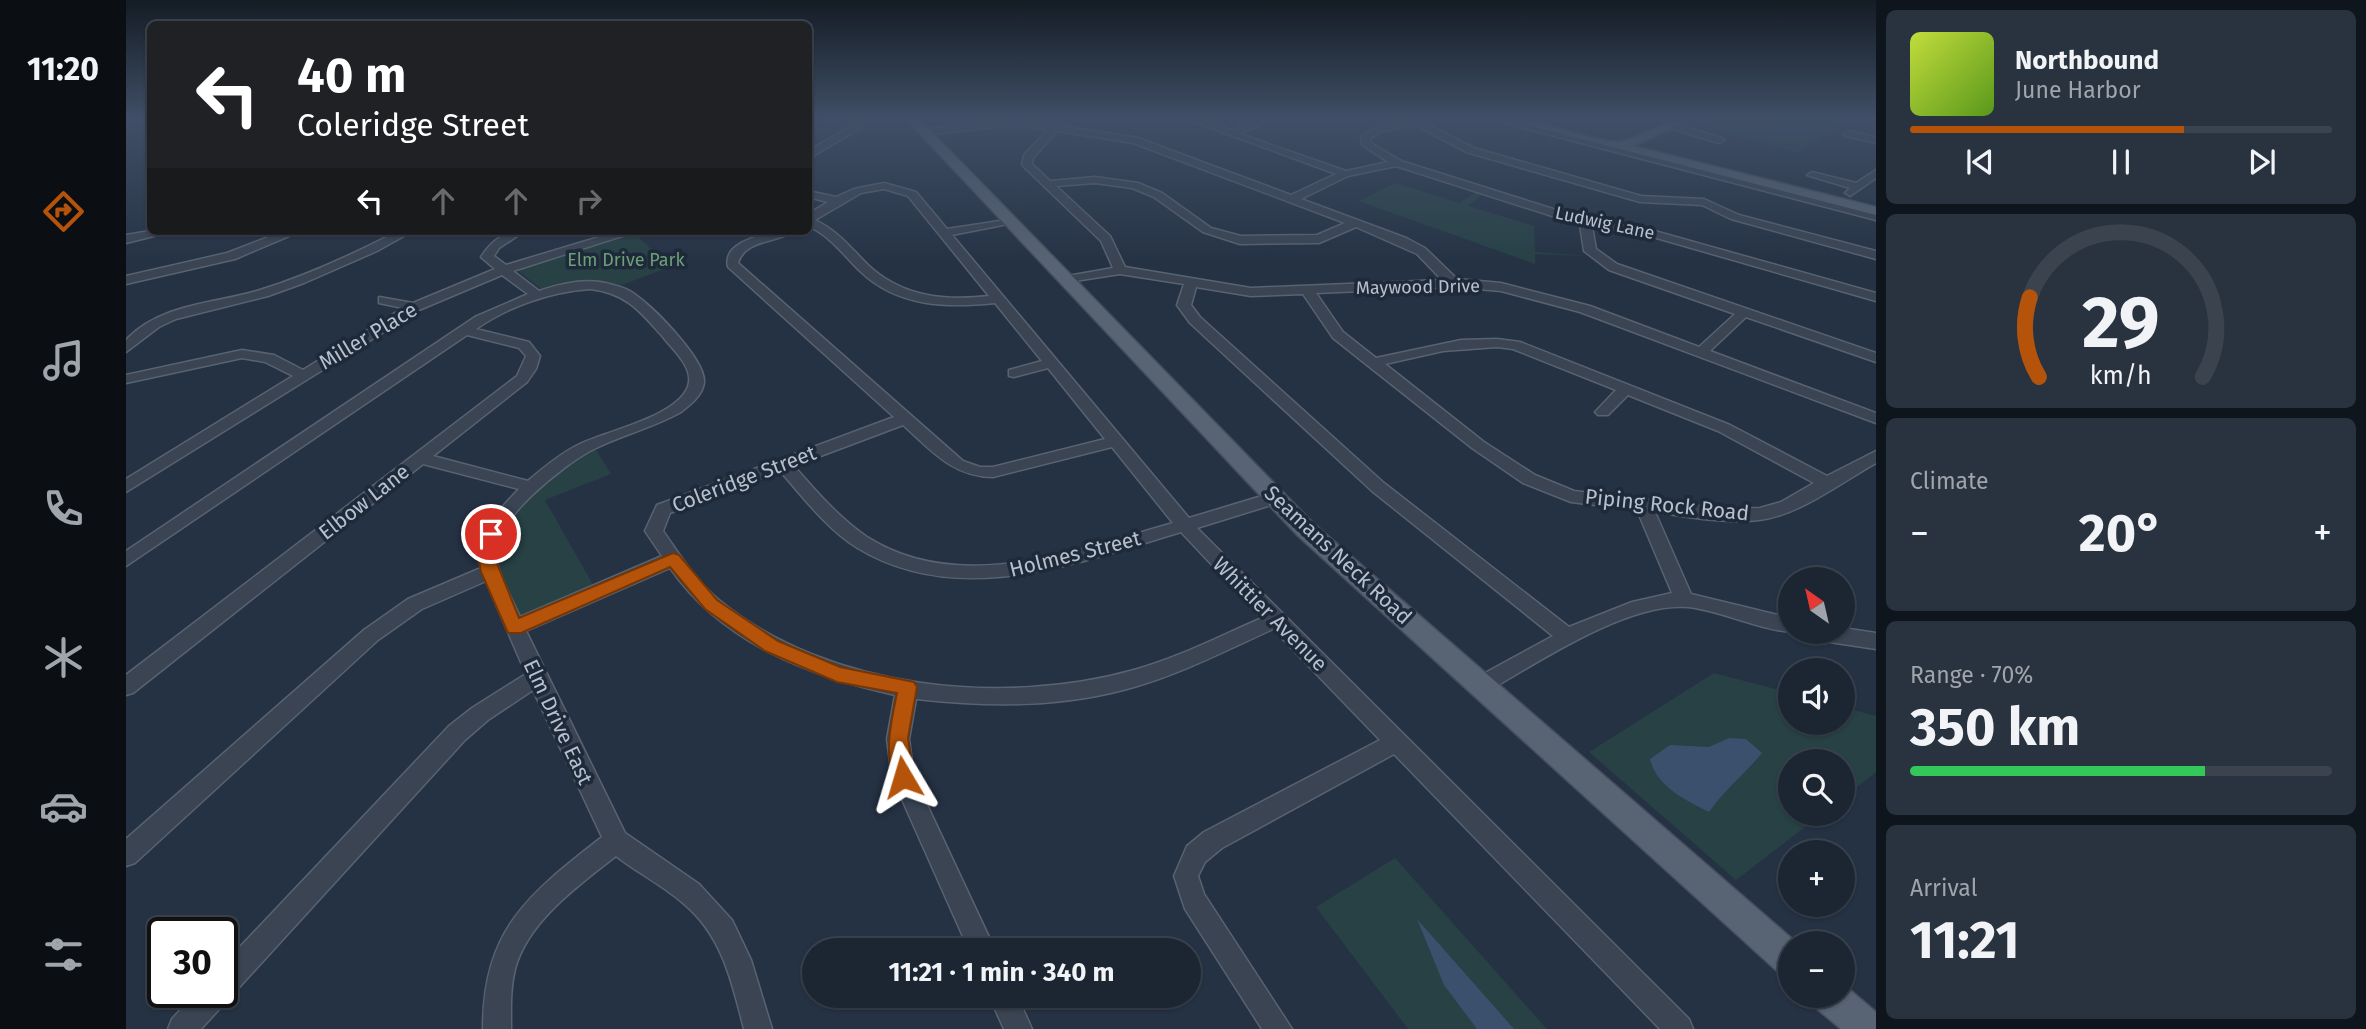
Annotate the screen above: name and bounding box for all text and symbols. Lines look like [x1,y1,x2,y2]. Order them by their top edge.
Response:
text: Northbound [2015,45,2159,76]
text: 40 m [297,46,406,105]
icon: left [182,49,273,140]
text: 11:20 [27,50,99,88]
text: June Harbor [2015,76,2141,104]
text: Coleridge Street [297,106,529,144]
icon: previous [1961,143,1999,181]
icon: pause [2102,143,2140,181]
icon: next [2243,143,2281,181]
icon: left [351,182,389,220]
icon: ahead [424,182,462,220]
icon: ahead [497,182,535,220]
icon: right [570,182,608,220]
icon: directions [39,187,88,236]
street label: Ludwig Lane [1553,202,1657,244]
park label: Elm Drive Park [567,249,685,271]
street label: Maywood Drive [1356,275,1480,299]
text: 29 [2082,279,2160,366]
street label: Miller Place [314,297,422,375]
icon: music [39,336,88,385]
text: km/h [2090,360,2152,390]
street label: Coleridge Street [668,439,820,518]
street label: Elbow Lane [313,459,415,545]
text: Climate [1910,467,1989,495]
street label: Seamans Neck Road [1259,480,1417,630]
street label: Piping Rock Road [1584,483,1750,527]
icon: phone [39,484,88,533]
text: 20° [2079,502,2163,565]
pin [461,504,521,564]
text: − [1910,510,1929,556]
text: + [2313,510,2332,556]
icon: arrive [472,515,510,553]
street label: Holmes Street [1007,525,1144,583]
street label: Whittier Avenue [1207,551,1333,677]
north arrow [1778,567,1855,644]
map controls [1778,567,1855,1008]
icon: climate [39,633,88,682]
street label: Elm Drive East [518,655,599,789]
button: sound [1778,658,1855,735]
text: Range · 70% [1910,661,2033,689]
text: 350 km [1910,696,2080,759]
position arrow [866,740,940,814]
button: search [1778,749,1855,826]
icon: car [39,782,88,831]
button: + [1778,840,1855,917]
text: Arrival [1910,874,1977,902]
text: 11:21 [1910,909,2020,972]
speed limit sign: 30 [147,917,238,1008]
icon: filters [39,930,88,979]
button: − [1778,931,1855,1008]
text: 11:21 · 1 min · 340 m [889,957,1115,988]

